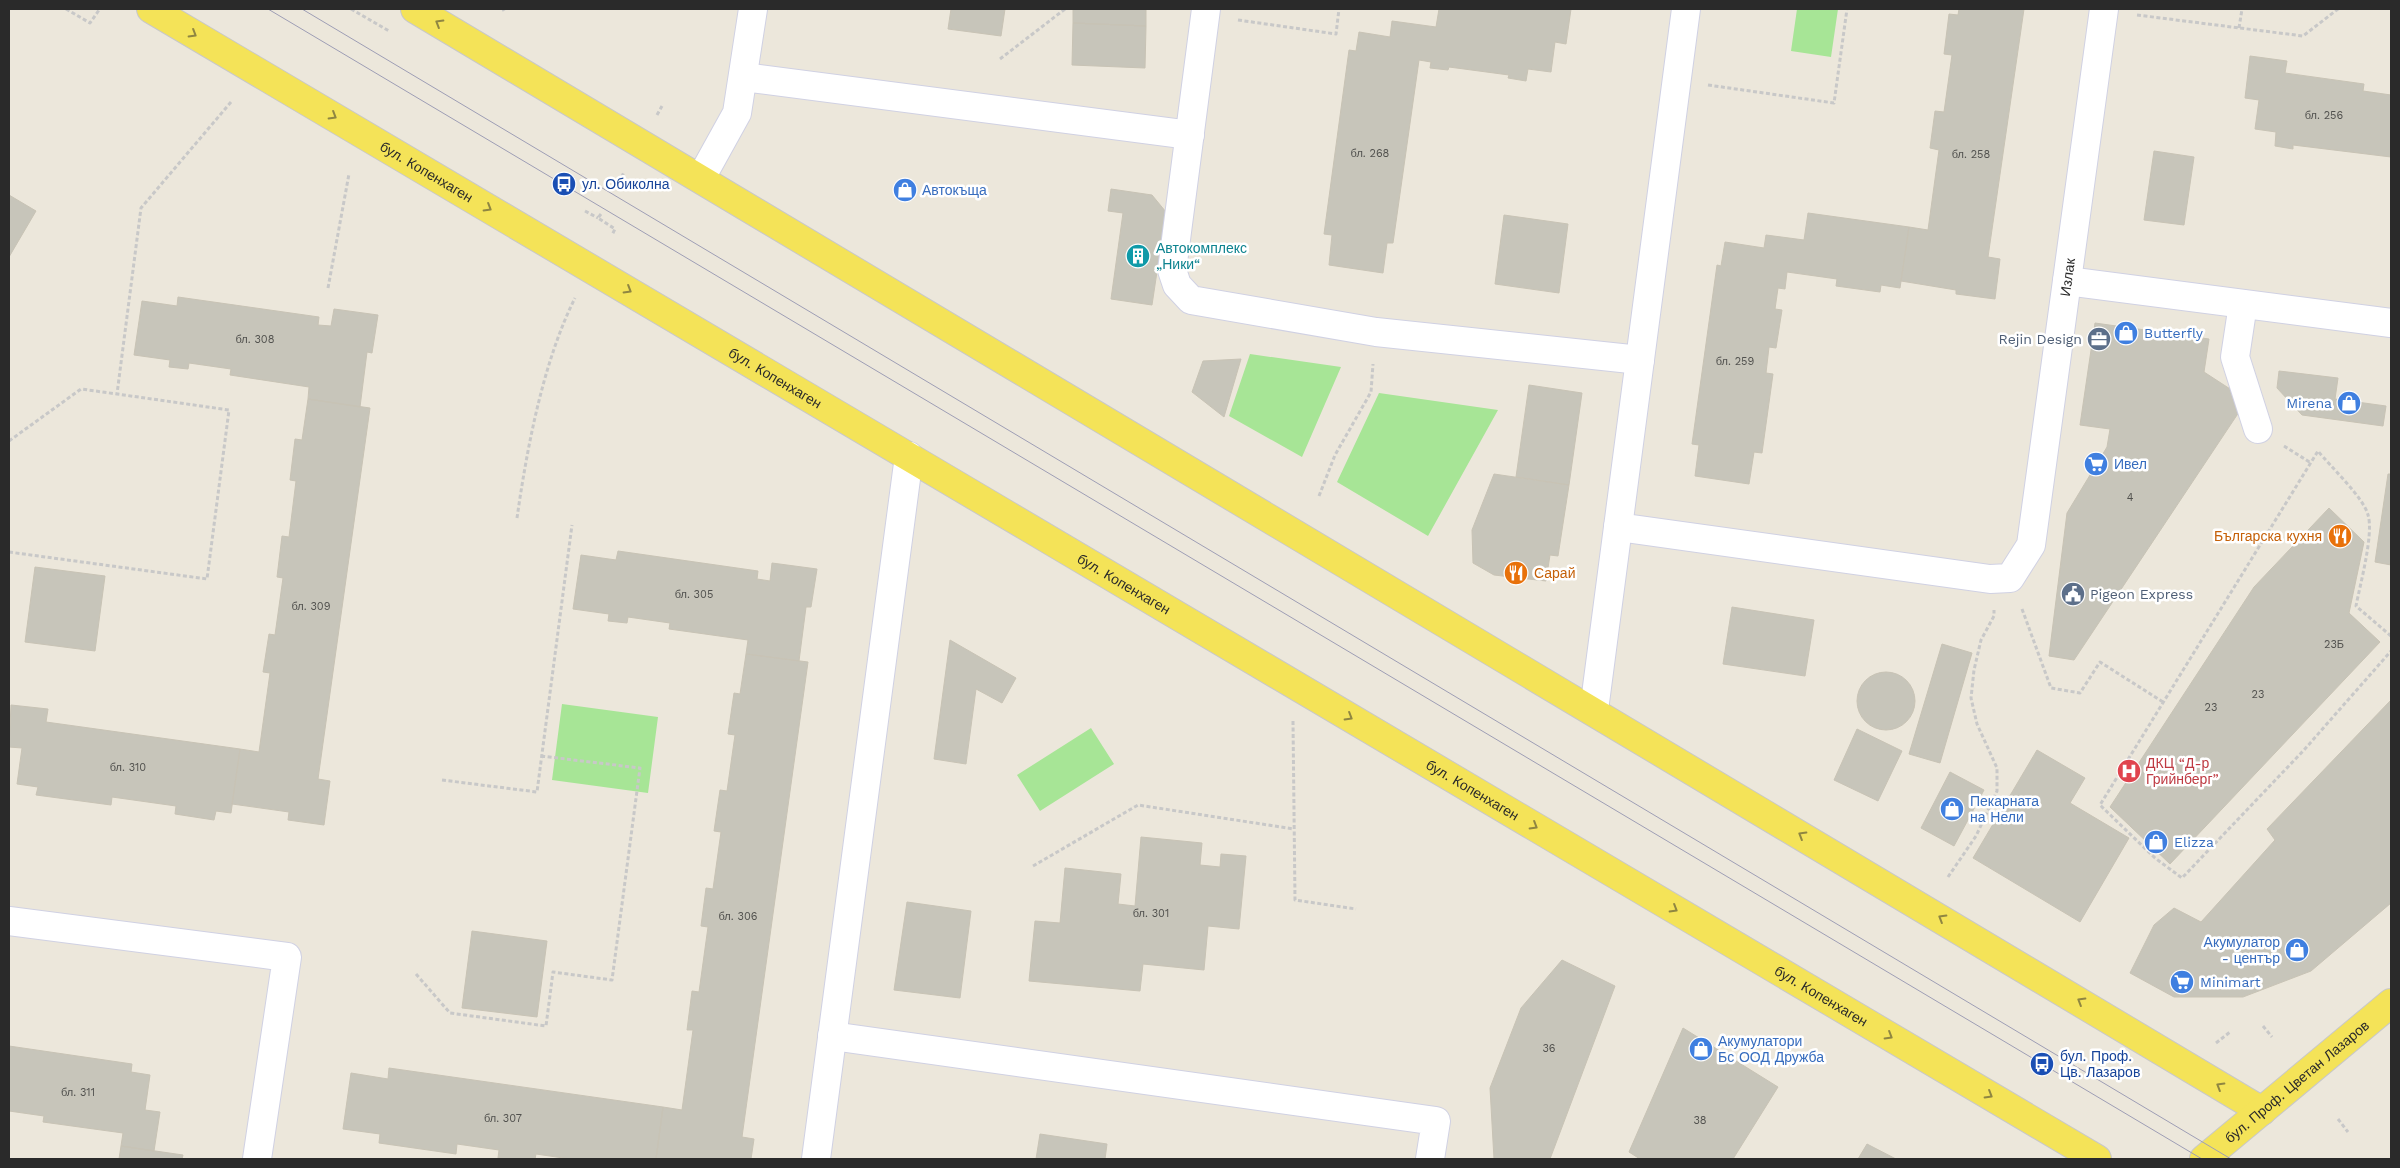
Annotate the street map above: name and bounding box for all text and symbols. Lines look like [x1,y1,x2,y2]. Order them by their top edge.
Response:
one-way arrow [435,19,444,29]
one-way arrow [188,27,197,37]
house number: бл. 256 [2305,109,2344,122]
one-way arrow [328,110,337,120]
street label: бул. Копенхаген [377,138,476,205]
house number: бл. 268 [1351,147,1390,160]
house number: бл. 258 [1952,148,1990,161]
bus stop icon: ул. Обиколна [551,171,577,197]
place label: ул. Обиколна [582,176,670,192]
shop icon: Автокъща [892,177,918,203]
place label: Автокъща [922,182,987,198]
one-way arrow [483,201,492,211]
place label: Автокомплекс „Ники“ [1156,240,1247,272]
building icon: Автокомплекс „Ники“ [1125,243,1151,269]
street label: Излак [2057,256,2078,297]
one-way arrow [623,284,632,294]
shop icon: Butterfly [2113,320,2139,346]
place label: Butterfly [2144,325,2204,341]
office icon: Rejin Design [2086,326,2112,352]
place label: Rejin Design [1999,331,2082,347]
house number: бл. 308 [236,333,275,346]
street label: бул. Копенхаген [726,344,825,411]
house number: бл. 259 [1716,355,1754,368]
shop icon: Mirena [2336,390,2362,416]
place label: Mirena [2286,395,2332,411]
supermarket icon: Ивел [2083,451,2109,477]
place label: Ивел [2114,456,2147,472]
house number: 4 [2127,491,2134,504]
restaurant icon: Българска кухня [2327,523,2353,549]
place label: Българска кухня [2214,528,2322,544]
street label: бул. Копенхаген [1074,550,1173,618]
restaurant icon: Сарай [1503,560,1529,586]
place label: Сарай [1534,565,1575,581]
public building icon: Pigeon Express [2060,581,2086,607]
place label: Pigeon Express [2090,586,2193,602]
house number: бл. 305 [675,588,713,601]
house number: бл. 309 [292,600,331,613]
house number: 23Б [2324,638,2344,651]
house number: 23 [2252,688,2264,701]
house number: 23 [2205,701,2217,714]
one-way arrow [1343,710,1352,720]
place label: ДКЦ “Д-р Грийнберг” [2146,755,2219,787]
street label: бул. Копенхаген [1423,756,1522,824]
hospital icon: ДКЦ “Д-р Грийнберг” [2116,758,2142,784]
house number: бл. 310 [110,761,146,774]
place label: Пекарната на Нели [1970,793,2039,825]
shop icon: Пекарната на Нели [1939,796,1965,822]
one-way arrow [1528,819,1537,829]
shop icon: Elizza [2143,829,2169,855]
one-way arrow [1799,831,1808,841]
place label: Elizza [2174,834,2214,850]
one-way arrow [1668,902,1677,912]
house number: бл. 301 [1133,907,1169,920]
house number: бл. 306 [719,910,758,923]
one-way arrow [1938,915,1947,925]
place label: Акумулатор - център [2204,934,2280,966]
shop icon: Акумулатор - център [2284,937,2310,963]
street label: бул. Копенхаген [1772,962,1871,1030]
supermarket icon: Minimart [2169,969,2195,995]
place label: Minimart [2200,974,2261,990]
one-way arrow [2078,998,2087,1008]
street label: бул. Проф. Цветан Лазаров [2222,1017,2372,1146]
one-way arrow [1883,1029,1892,1039]
place label: Акумулатори Бс ООД Дружба [1718,1033,1824,1065]
shop icon: Акумулатори Бс ООД Дружба [1688,1036,1714,1062]
house number: 36 [1542,1042,1556,1055]
place label: бул. Проф. Цв. Лазаров [2060,1048,2140,1080]
bus stop icon: бул. Проф. Цв. Лазаров [2029,1051,2055,1077]
one-way arrow [2217,1082,2226,1092]
house number: бл. 311 [61,1086,95,1099]
one-way arrow [1984,1089,1993,1099]
house number: бл. 307 [484,1112,522,1125]
house number: 38 [1693,1114,1707,1127]

